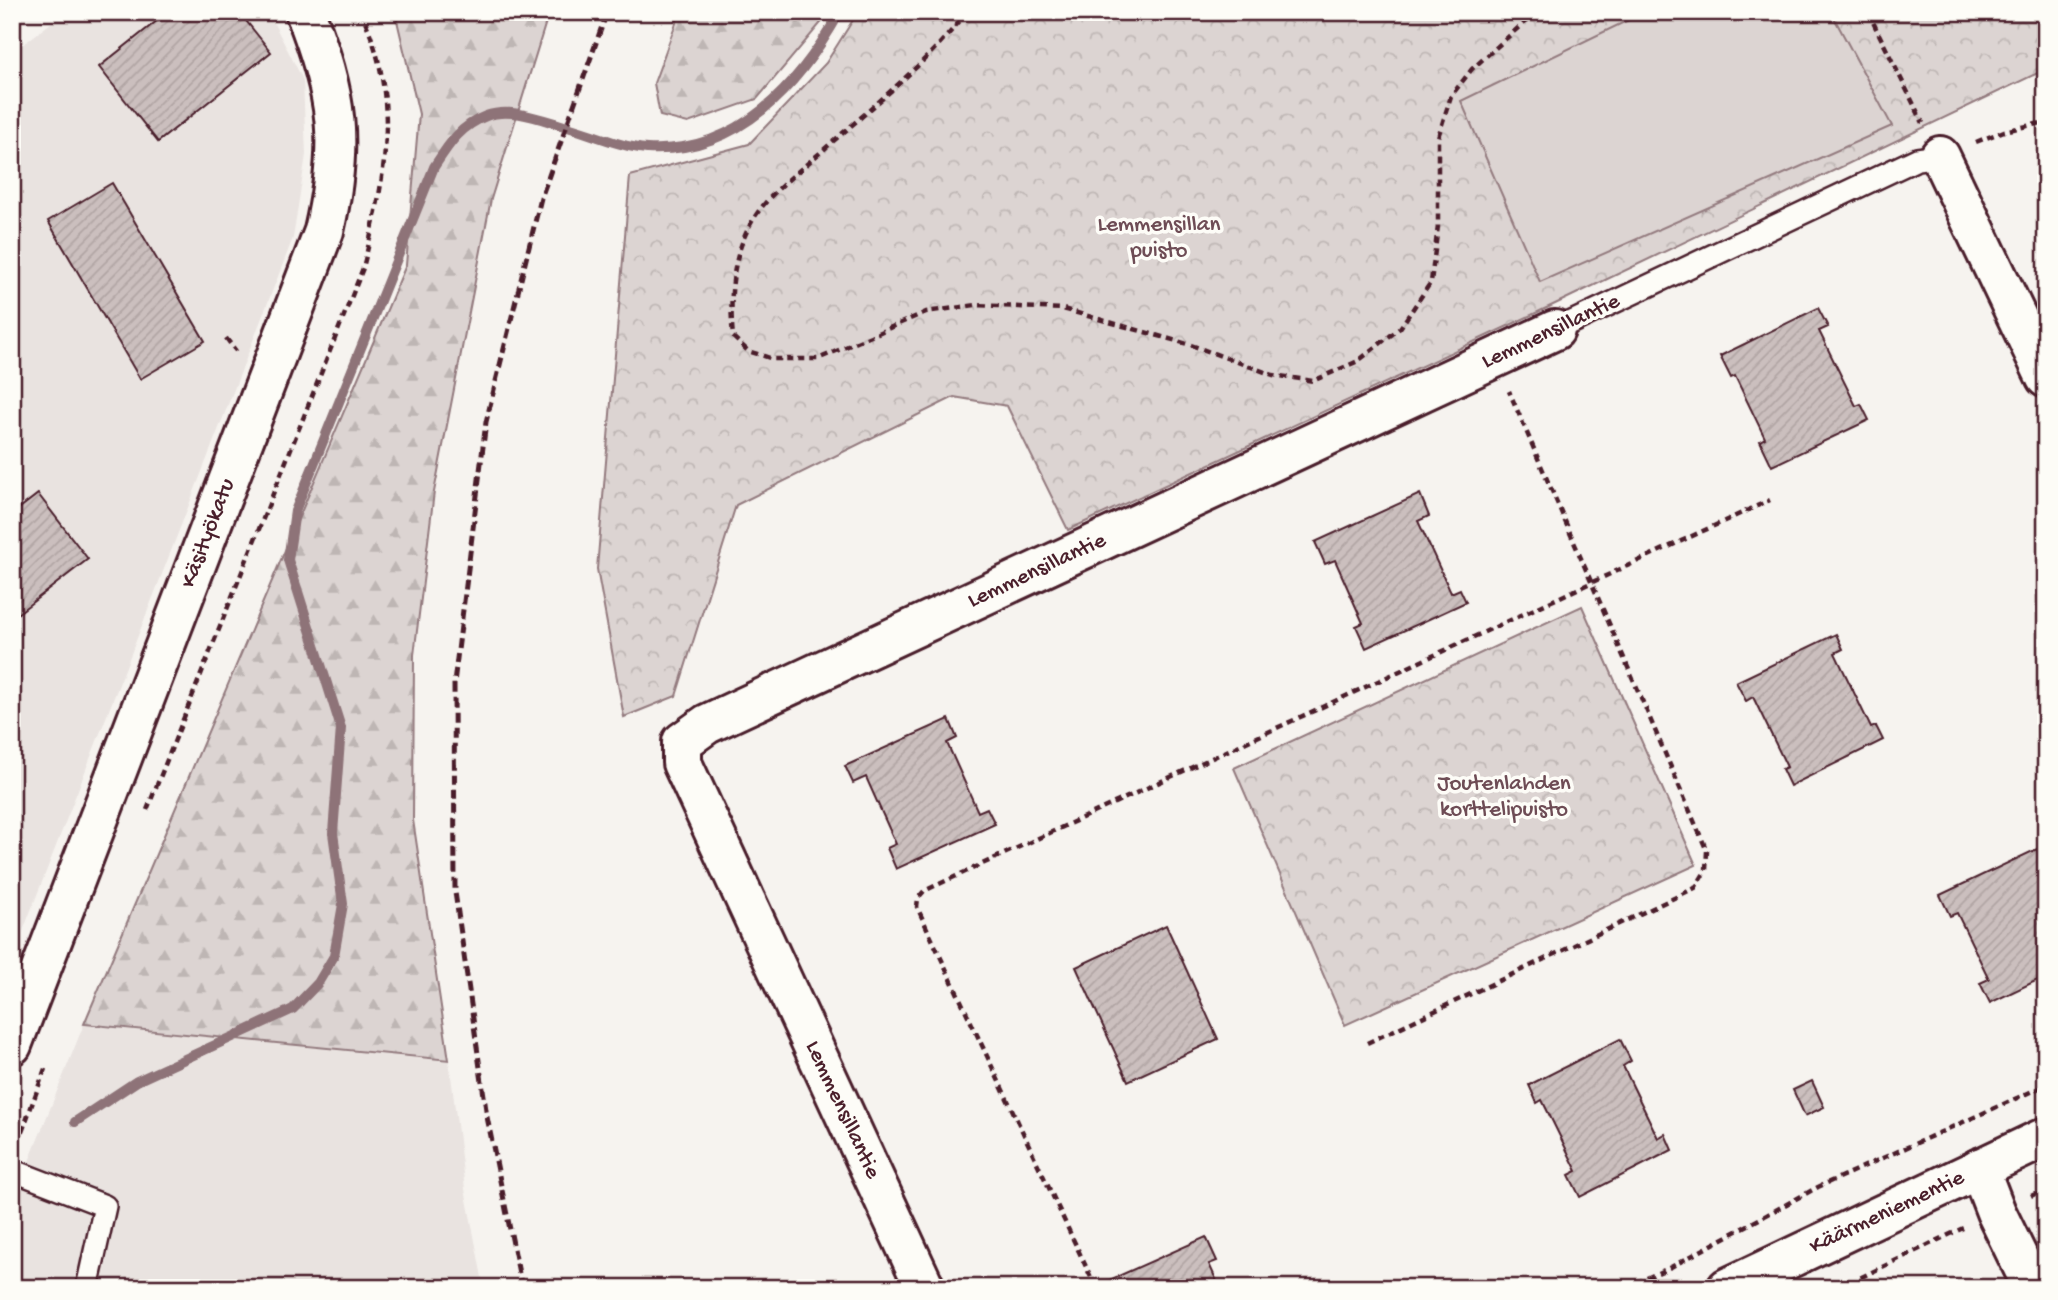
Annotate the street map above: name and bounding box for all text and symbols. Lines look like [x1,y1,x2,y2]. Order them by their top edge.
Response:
park label: Lemmensillan puisto [1097,212,1221,265]
street label: Lemmensillantie [1478,288,1625,376]
street label: Käsityökatu [175,475,241,592]
street label: Lemmensillantie [963,527,1111,614]
park label: Joutenlahden korttelipuisto [1437,771,1571,824]
street label: Lemmensillantie [798,1037,886,1184]
street label: Käärmeniementie [1805,1164,1970,1260]

